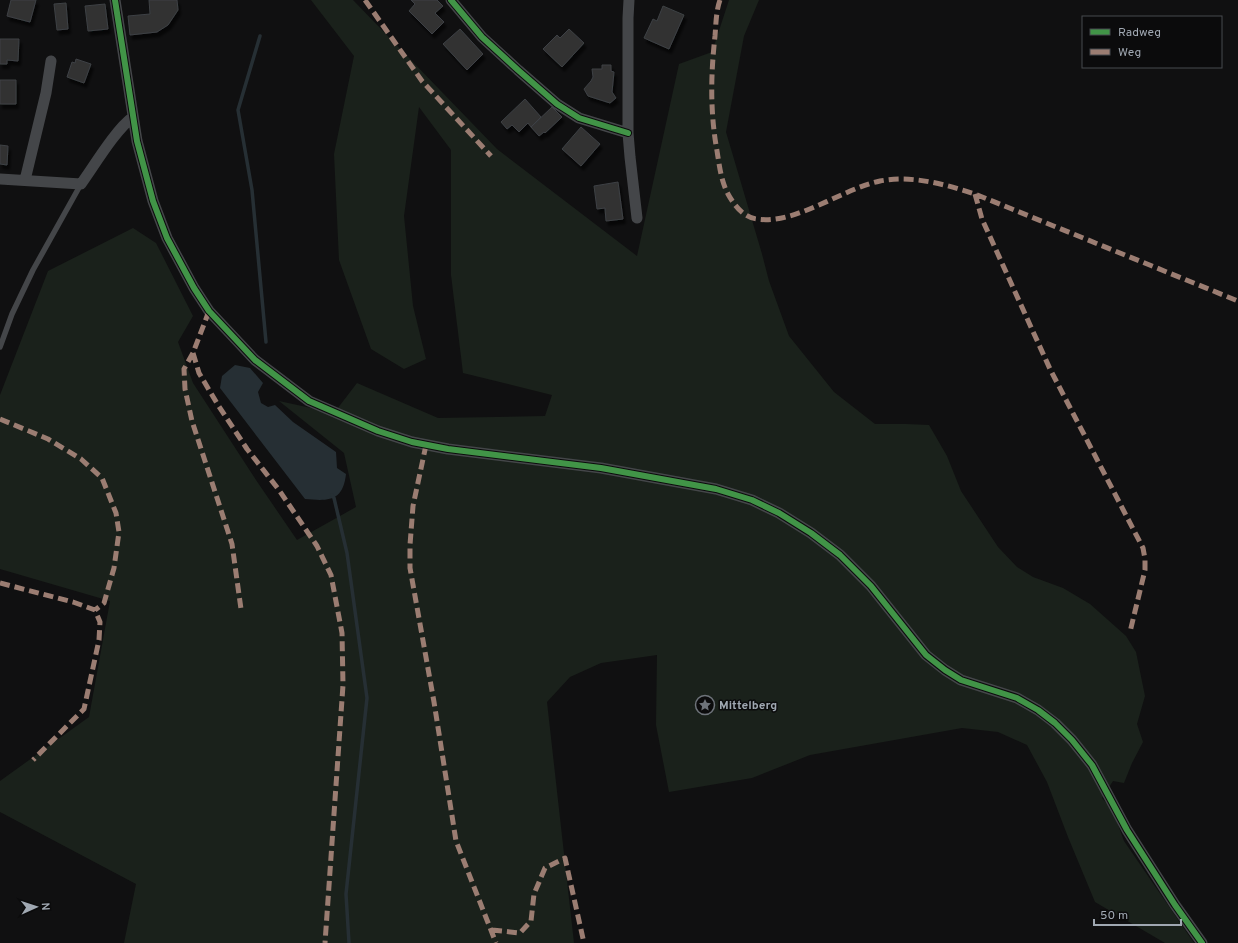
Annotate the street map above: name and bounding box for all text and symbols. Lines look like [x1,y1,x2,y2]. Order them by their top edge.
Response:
legend [1082,16,1222,68]
text: Radweg [1118,25,1161,41]
text: Weg [1118,45,1141,61]
place icon: Mittelberg [694,694,716,716]
place label: Mittelberg [719,698,777,714]
north arrow [16,887,56,927]
scale bar [1094,901,1181,927]
text: N [38,902,52,911]
text: 50 m [1100,908,1128,924]

